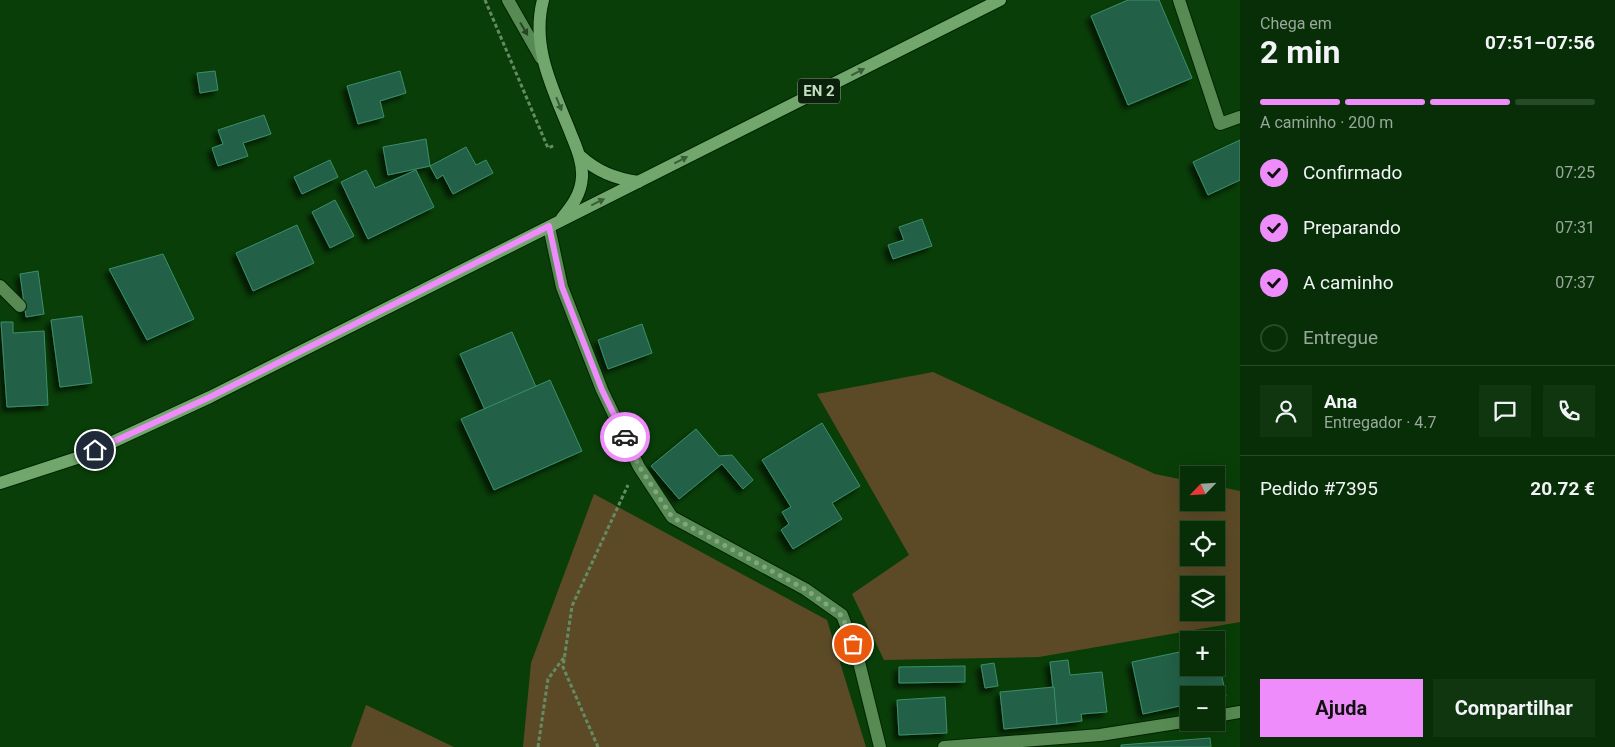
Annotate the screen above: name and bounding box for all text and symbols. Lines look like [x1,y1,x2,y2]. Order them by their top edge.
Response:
text: Chega em [1260,14,1332,33]
one-way arrow [520,23,529,36]
text: 07:51–07:56 [1485,31,1595,54]
text: 2 min [1260,33,1340,71]
one-way arrow [850,67,865,76]
road number: EN 2 [798,78,840,104]
one-way arrow [555,97,563,111]
text: A caminho · 200 m [1260,113,1393,132]
one-way arrow [674,156,688,164]
icon: check [1260,159,1288,187]
text: Confirmado [1303,161,1402,184]
text: 07:25 [1555,163,1595,182]
one-way arrow [591,198,605,206]
icon: check [1260,214,1288,242]
text: Preparando [1303,216,1401,239]
text: 07:31 [1555,218,1595,237]
icon: check [1260,269,1288,297]
text: A caminho [1303,271,1393,294]
text: 07:37 [1555,273,1595,292]
text: Entregue [1303,326,1378,349]
button: person [1260,385,1312,437]
button: chat [1479,385,1531,437]
button: phone [1543,385,1595,437]
text: Ana [1324,390,1357,413]
courier [600,412,650,462]
text: Entregador · 4.7 [1324,413,1437,432]
icon: car [611,423,639,451]
pin [74,429,116,471]
icon: home [81,436,109,464]
north arrow [1180,466,1225,511]
map controls [1180,466,1225,731]
text: Pedido #7395 [1260,477,1378,500]
text: 20.72 € [1530,477,1595,500]
button: locate [1180,521,1225,566]
button: layers [1180,576,1225,621]
pin [832,623,874,665]
icon: bag [839,630,867,658]
button: + [1180,631,1225,676]
button: Ajuda [1260,679,1423,737]
button: Compartilhar [1433,679,1595,737]
button: − [1180,686,1225,731]

